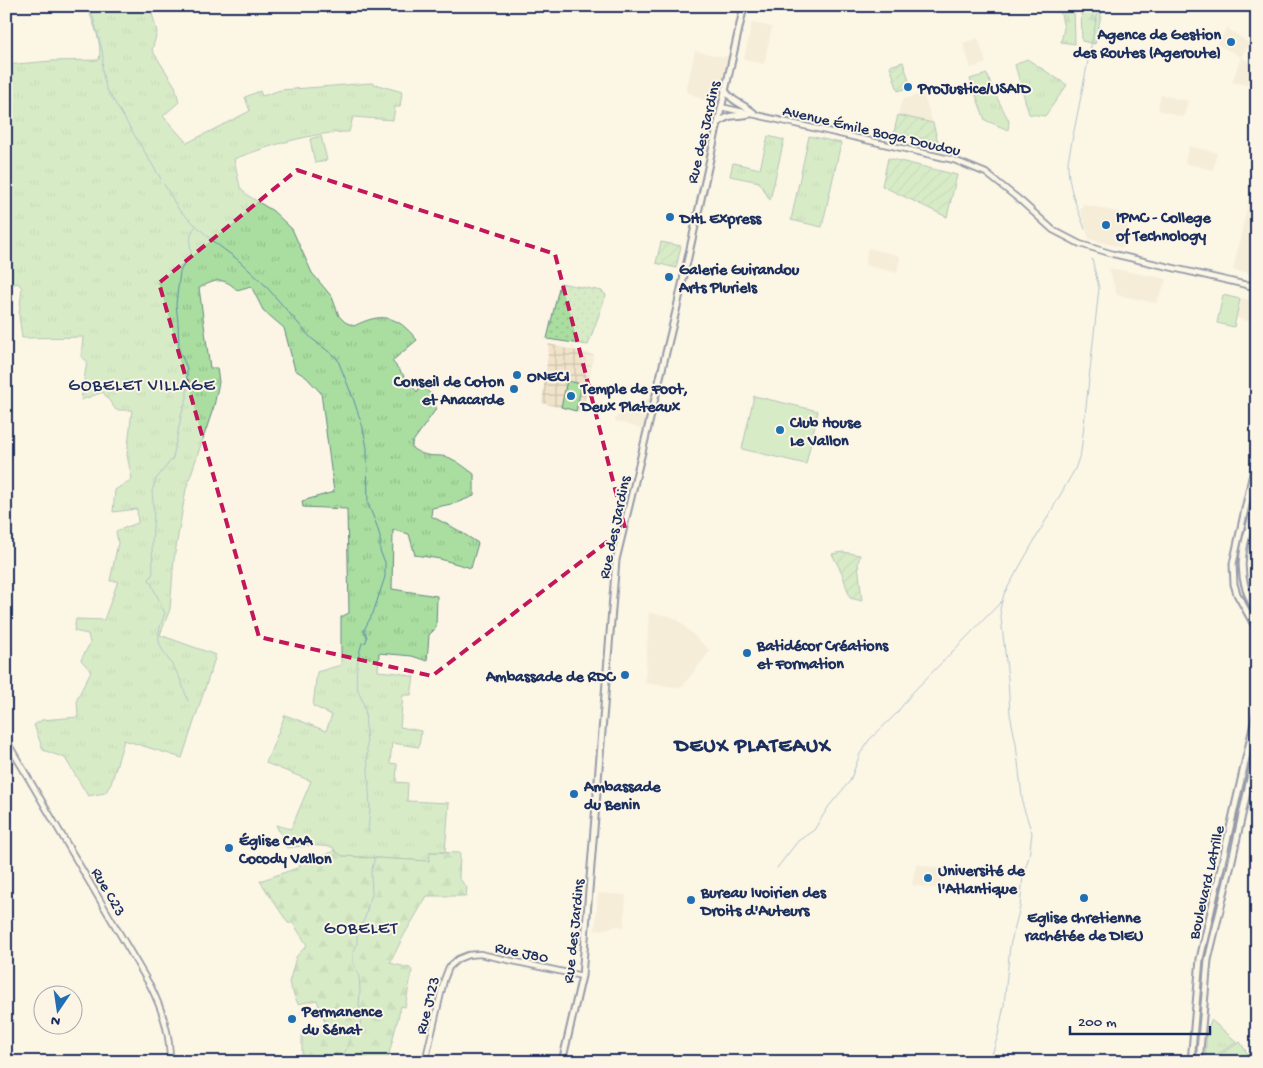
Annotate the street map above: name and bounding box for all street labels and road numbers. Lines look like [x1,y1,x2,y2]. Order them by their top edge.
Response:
street label: Rue des Jardins [684,79,727,186]
street label: Avenue Émile Boga Doudou [780,103,962,162]
street label: Rue des Jardins [596,474,637,581]
street label: Boulevard Latrille [1186,823,1231,943]
street label: Rue C23 [86,865,128,920]
street label: Rue des Jardins [561,877,591,984]
street label: Rue J80 [493,939,550,969]
street label: Rue J123 [413,975,446,1037]

